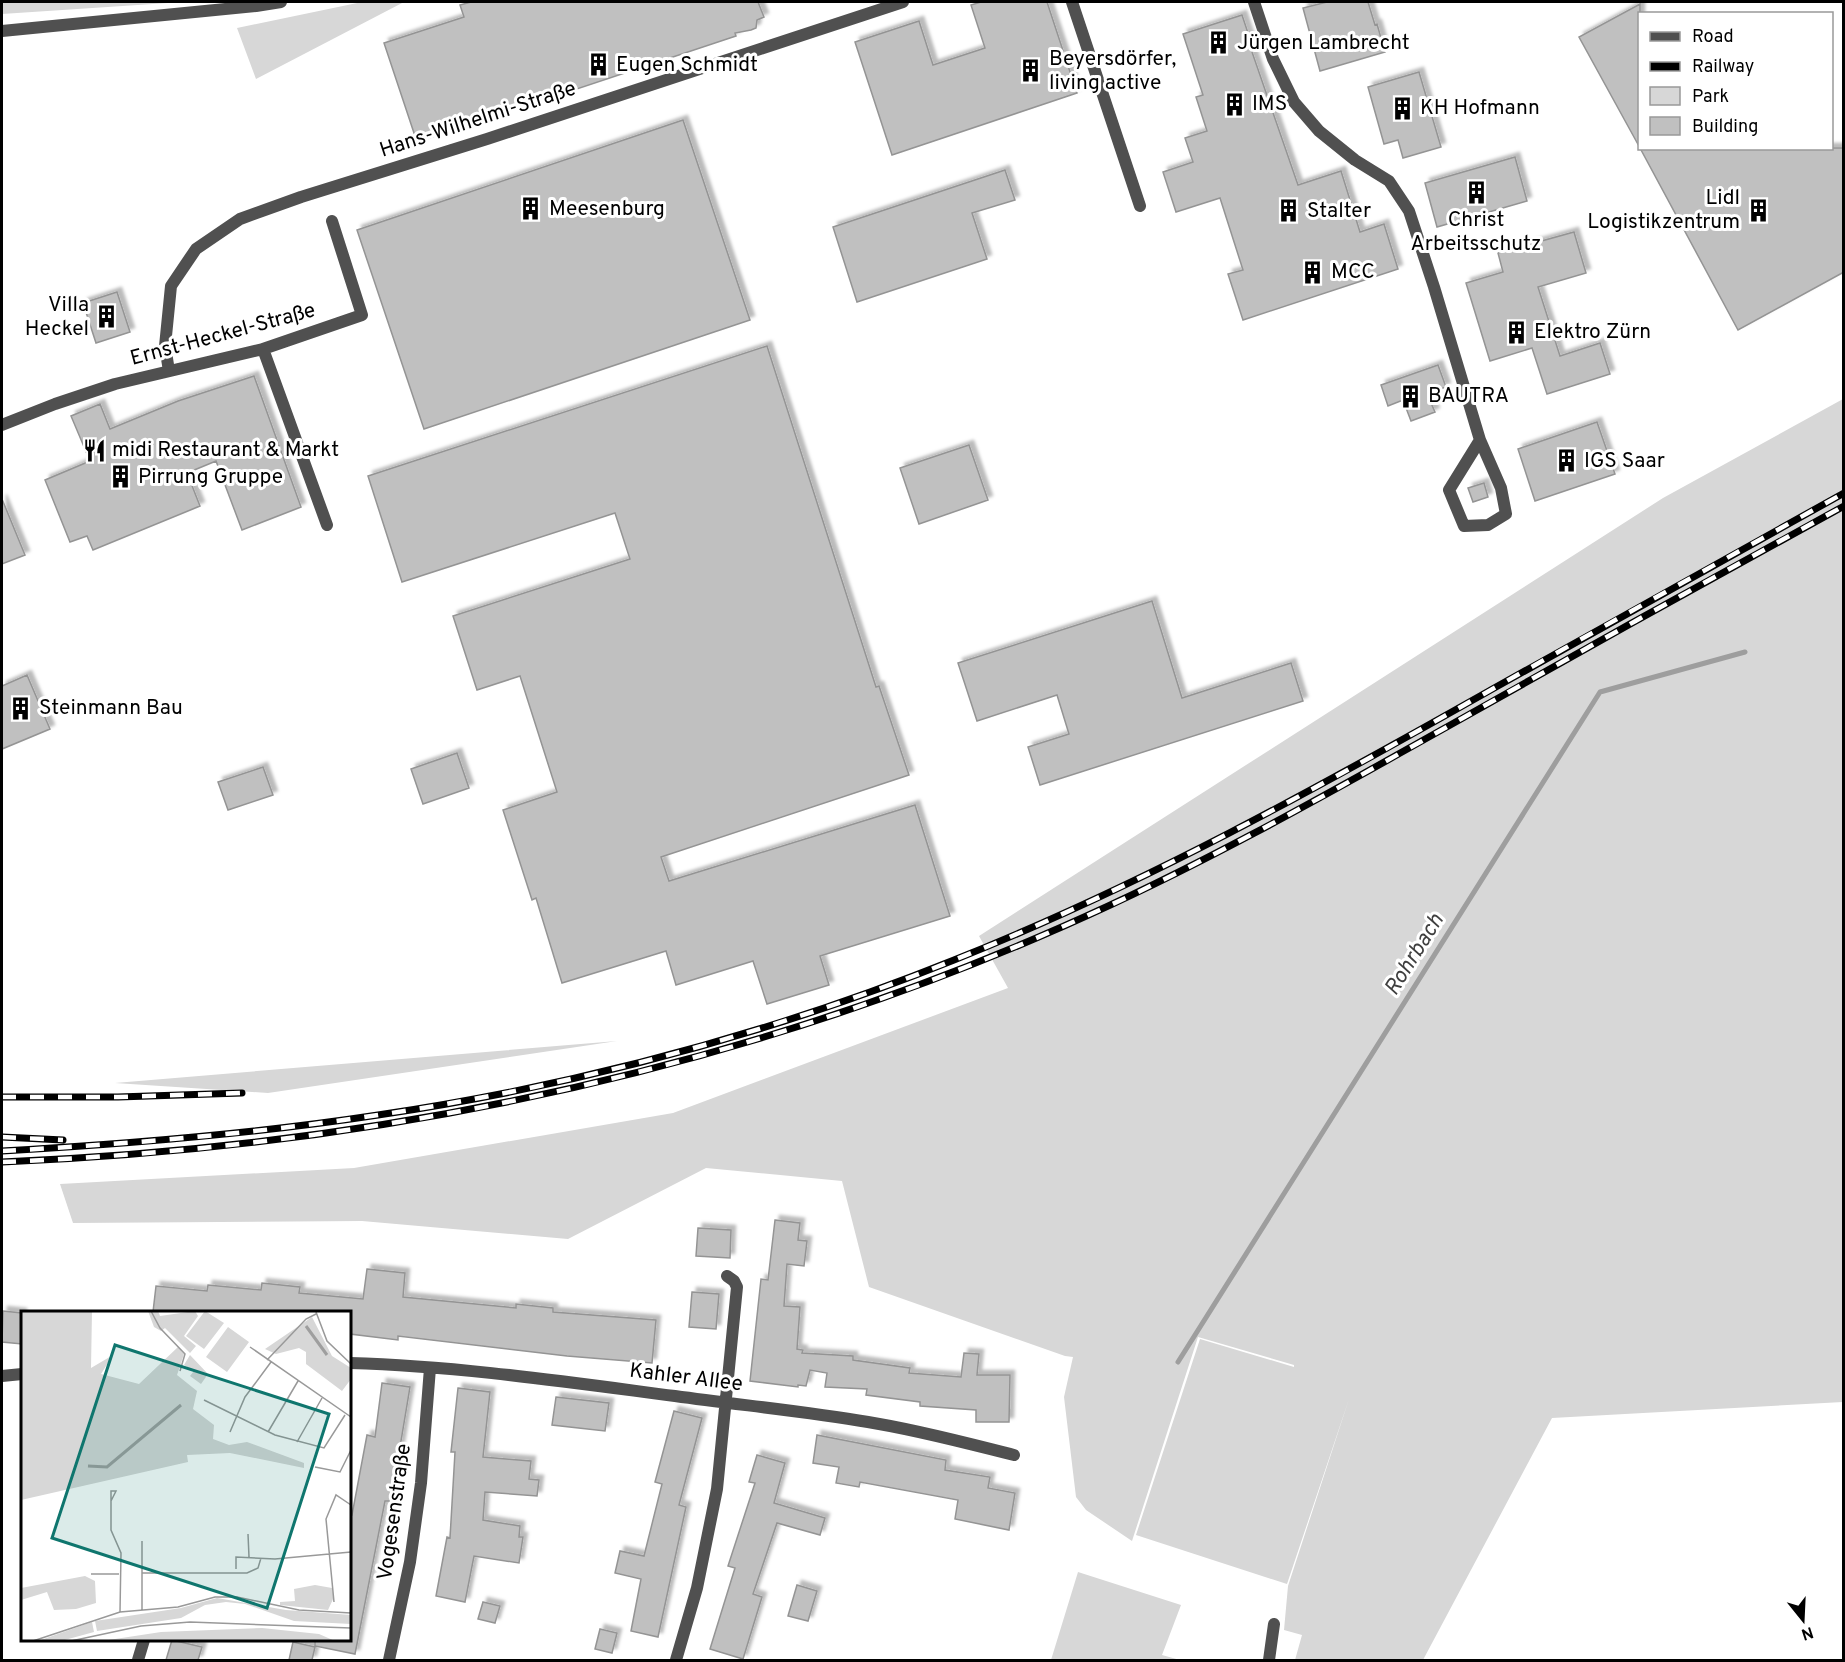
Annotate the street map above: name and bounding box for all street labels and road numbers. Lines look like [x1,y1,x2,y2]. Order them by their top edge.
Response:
street label: Hans-Wilhelmi-Straße [376,75,580,165]
street label: Ernst-Heckel-Straße [127,297,319,373]
street label: Kahler Allee [628,1358,744,1398]
street label: Vogesenstraße [372,1442,418,1582]

